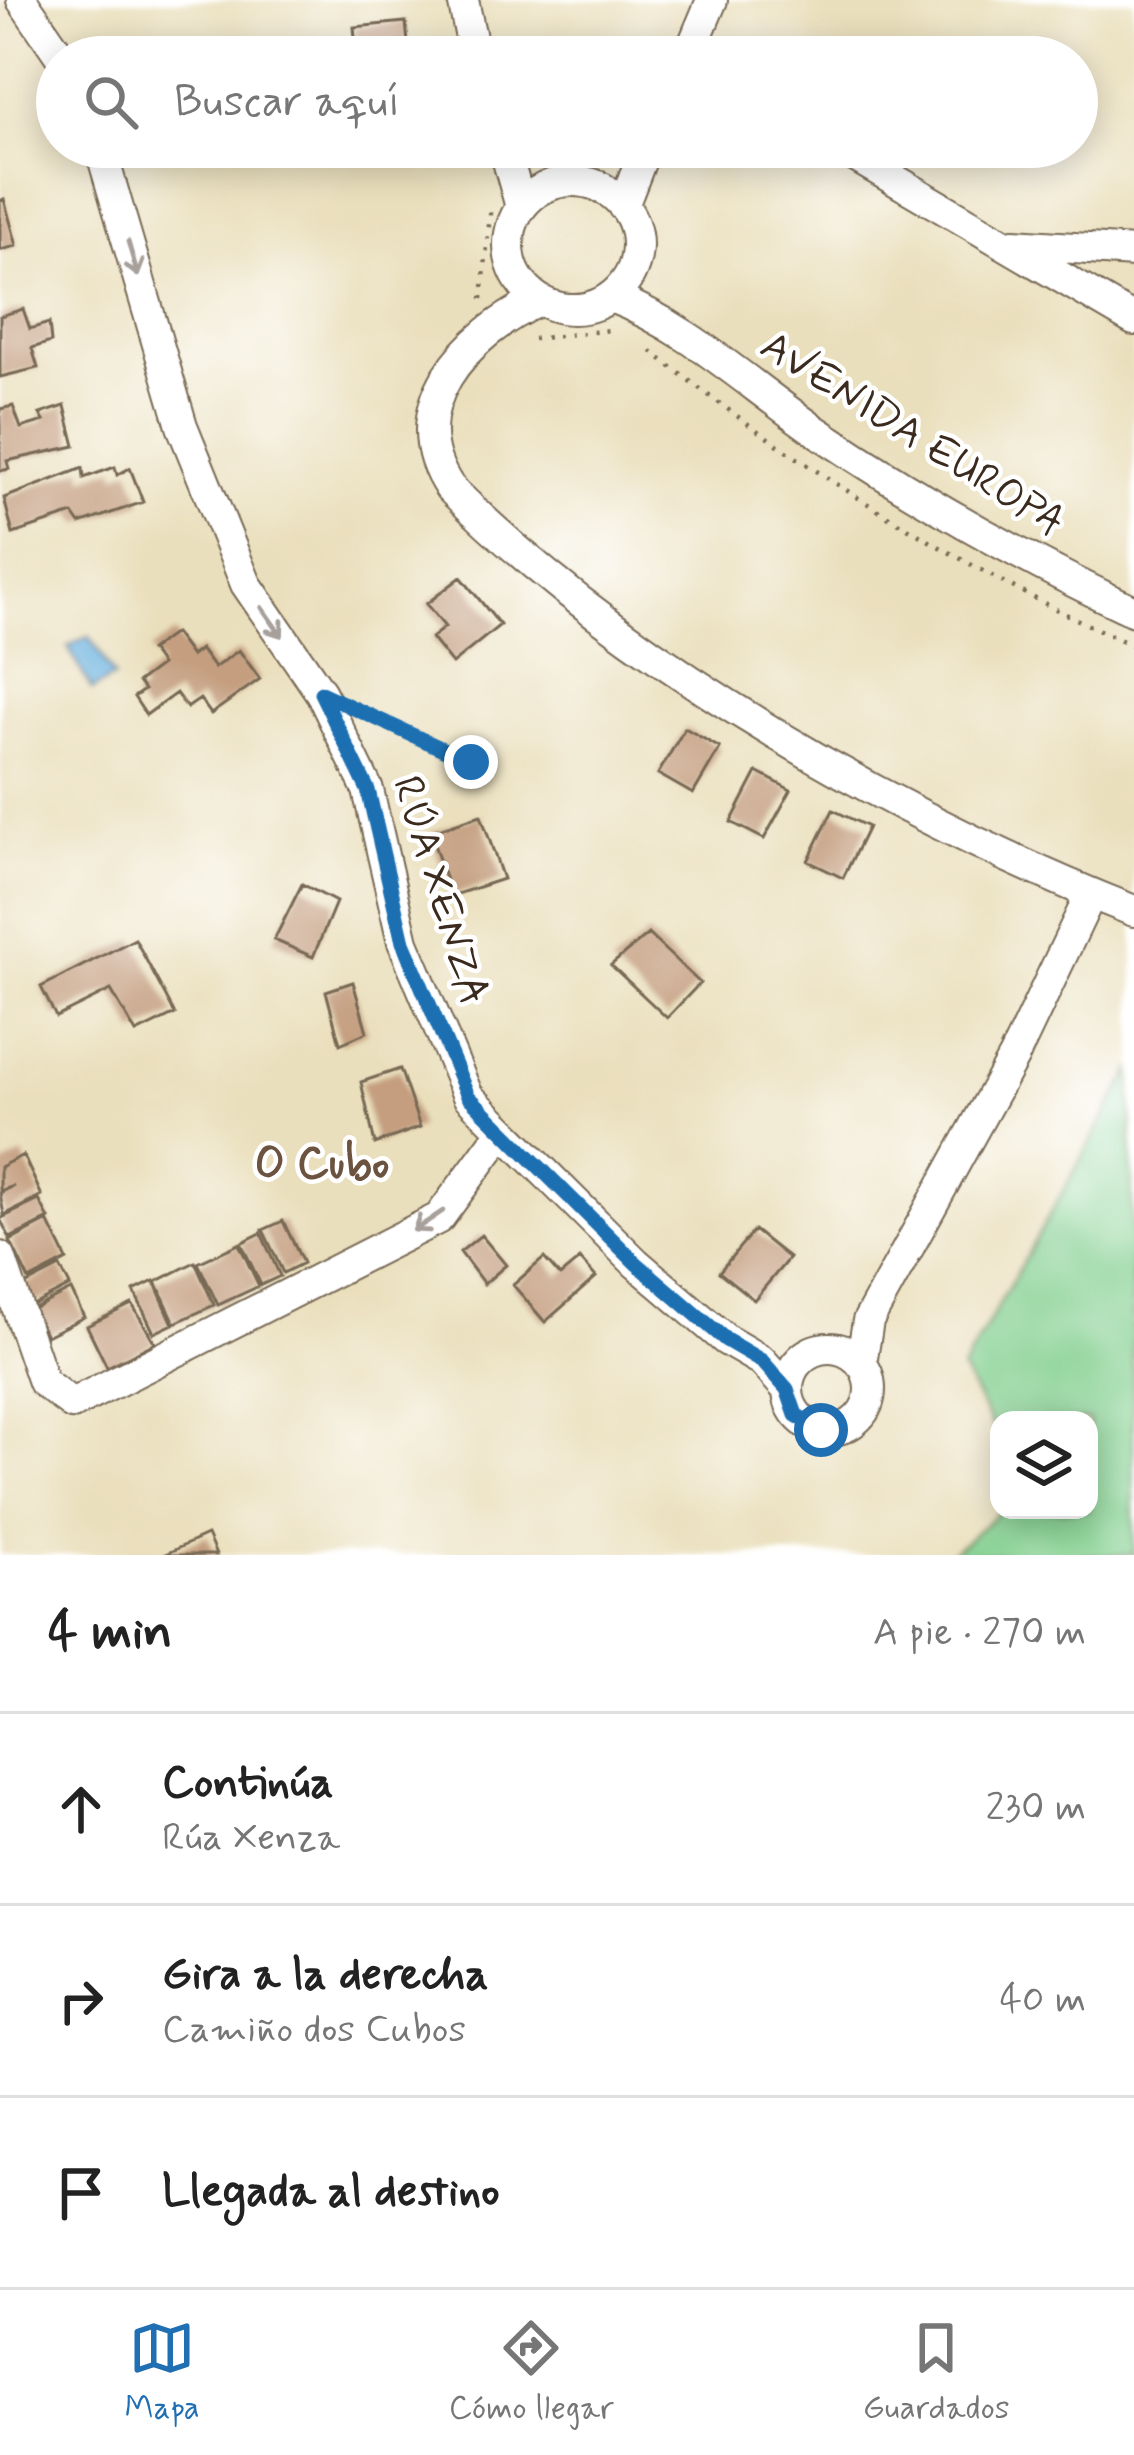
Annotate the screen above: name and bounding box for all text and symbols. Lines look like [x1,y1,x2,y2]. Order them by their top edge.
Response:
search box [36,36,1098,168]
icon: search [78,69,144,135]
text: Buscar aquí [174,73,400,132]
one-way arrow [123,239,145,277]
street label: AVENIDA EUROPA [749,319,1075,551]
one-way arrow [259,604,284,638]
route end [444,735,498,789]
street label: RÚA XENZA [378,770,500,1012]
district label: O Cubo [254,1135,390,1194]
one-way arrow [412,1208,445,1233]
route start [794,1403,848,1457]
map controls [990,1411,1098,1519]
button: layers [990,1411,1098,1519]
text: 4 min [48,1600,172,1666]
text: A pie · 270 m [873,1608,1086,1659]
text: Continúa [162,1754,333,1813]
icon: ahead [48,1776,114,1842]
text: 230 m [985,1783,1086,1834]
text: Rúa Xenza [162,1813,340,1864]
text: Gira a la derecha [162,1946,488,2005]
icon: right [48,1968,114,2034]
text: 40 m [999,1975,1086,2026]
text: Camiño dos Cubos [162,2005,466,2056]
icon: arrive [48,2160,114,2226]
text: Llegada al destino [162,2163,499,2222]
tab: Mapa [124,2315,200,2431]
tab: Cómo llegar [449,2315,614,2431]
tab: Guardados [863,2315,1010,2431]

